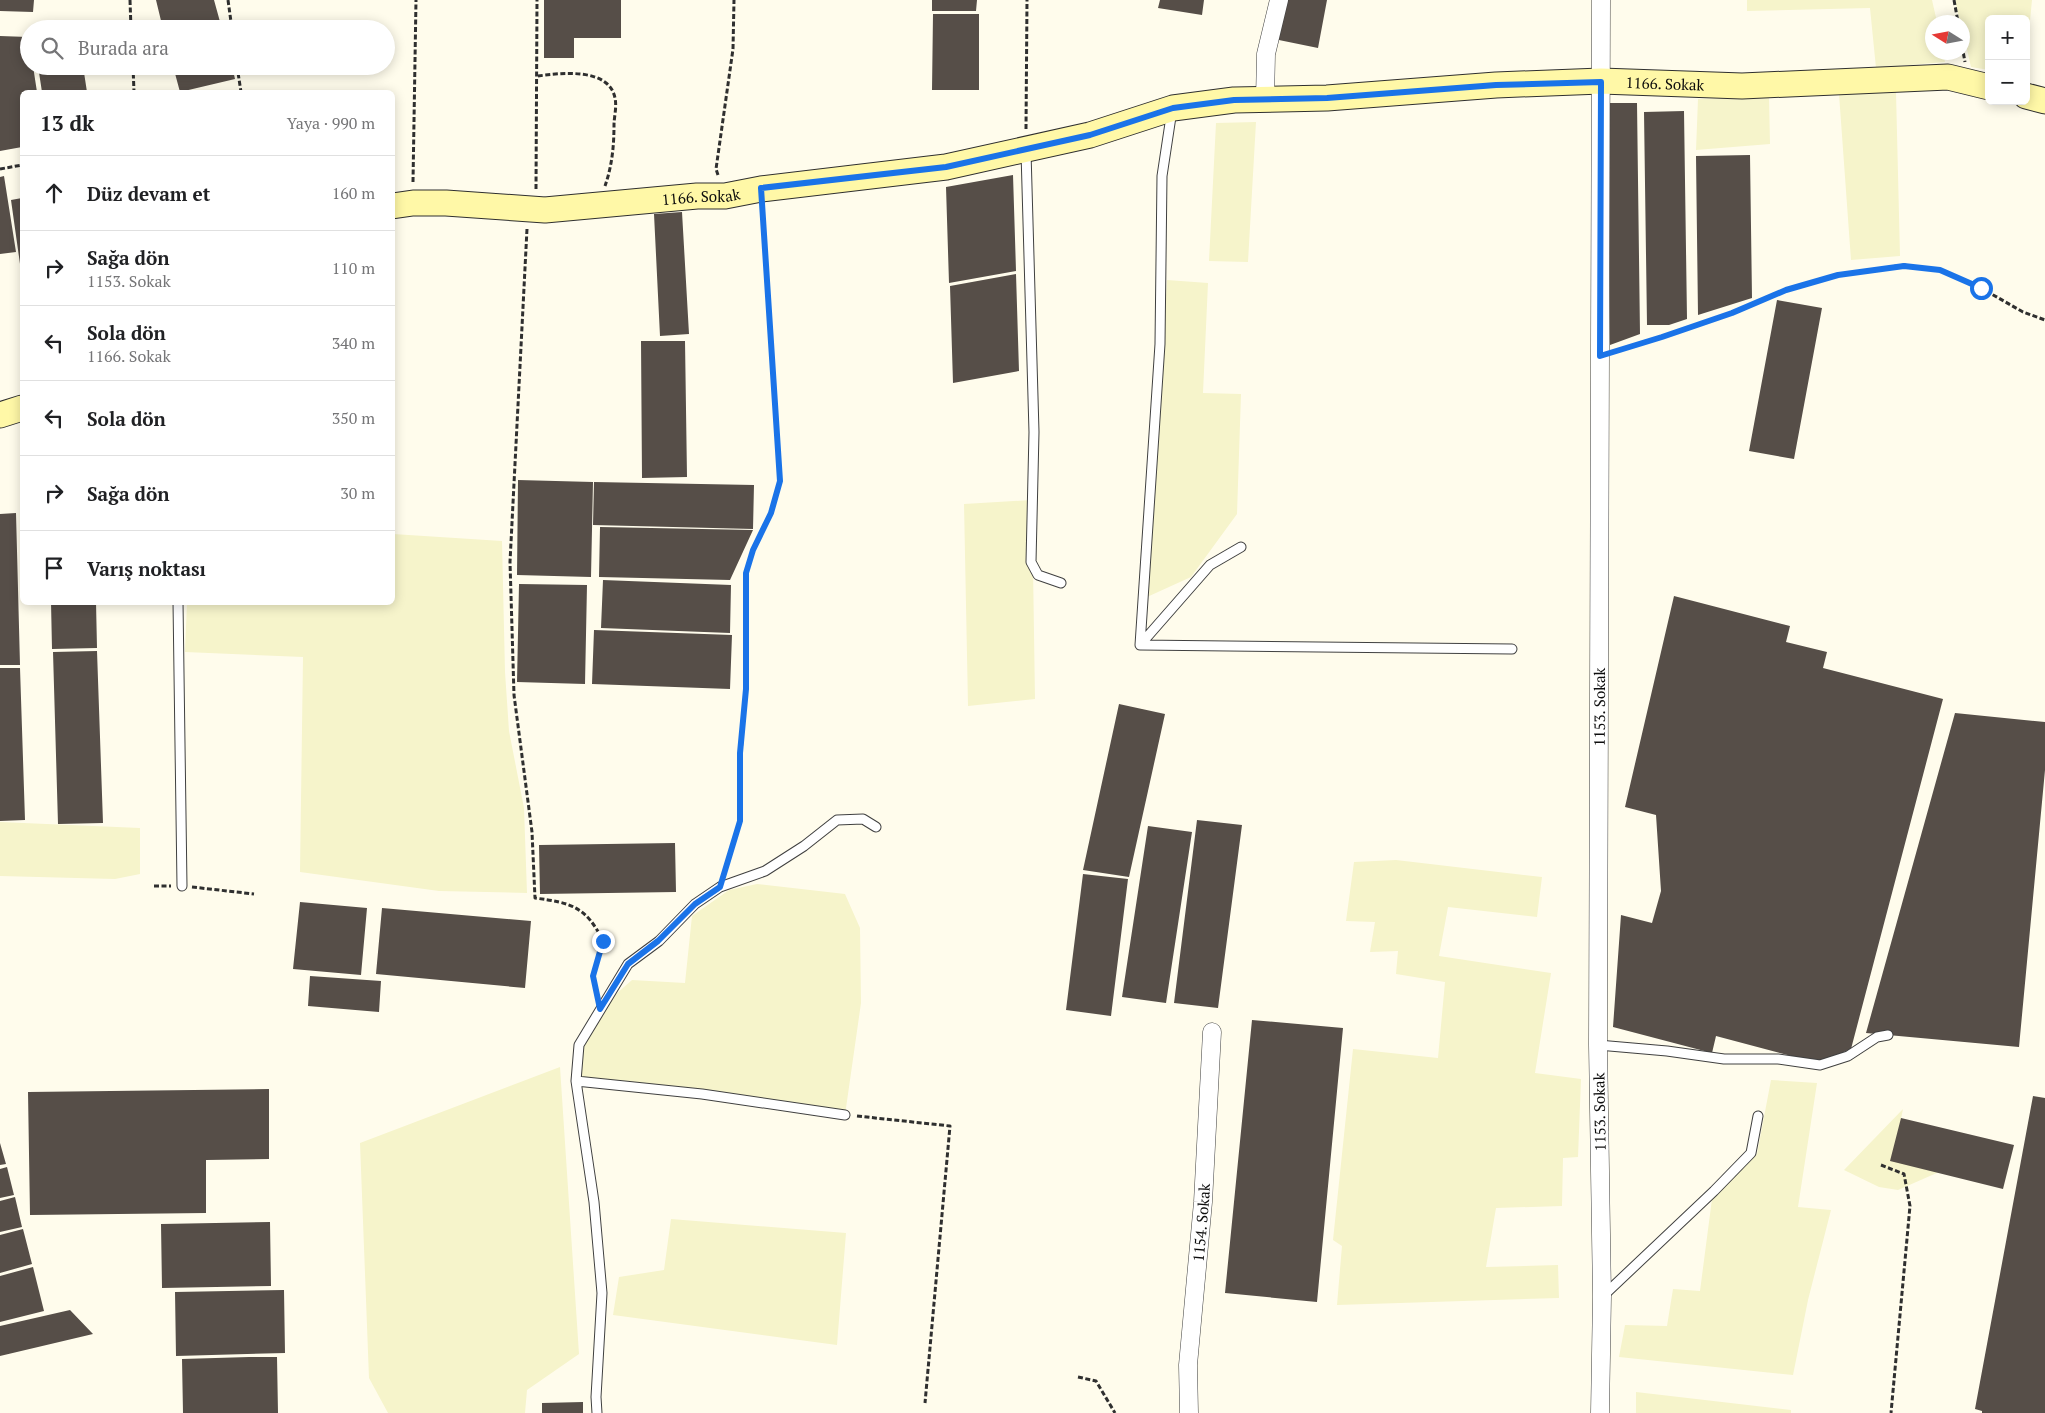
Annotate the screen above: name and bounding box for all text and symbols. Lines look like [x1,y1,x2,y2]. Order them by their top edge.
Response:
north arrow [1925,15,1970,60]
map controls [1985,15,2030,105]
button: + [1985,15,2030,60]
search box [20,20,395,75]
icon: search [38,34,66,62]
text: Burada ara [78,35,169,60]
button: − [1985,60,2030,105]
street label: 1166. Sokak [1625,72,1705,95]
text: 13 dk [40,109,94,137]
text: Yaya · 990 m [287,112,375,134]
icon: ahead [40,179,68,207]
text: Düz devam et [87,181,210,206]
text: 160 m [332,182,375,204]
street label: 1166. Sokak [661,183,742,209]
text: Sağa dön [87,245,170,270]
icon: right [40,254,68,282]
text: 110 m [332,257,375,279]
text: 1153. Sokak [87,270,171,292]
route start [1970,277,1993,300]
text: Sola dön [87,320,166,345]
icon: left [40,329,68,357]
text: 340 m [332,332,375,354]
text: 1166. Sokak [87,345,171,367]
icon: left [40,404,68,432]
text: Sola dön [87,406,166,431]
text: 350 m [332,407,375,429]
icon: right [40,479,68,507]
text: Sağa dön [87,481,170,506]
text: 30 m [340,482,375,504]
icon: arrive [40,554,68,582]
text: Varış noktası [87,556,206,581]
street label: 1153. Sokak [1589,667,1609,746]
route end [592,930,615,953]
street label: 1153. Sokak [1588,1072,1610,1151]
street label: 1154. Sokak [1188,1183,1214,1263]

